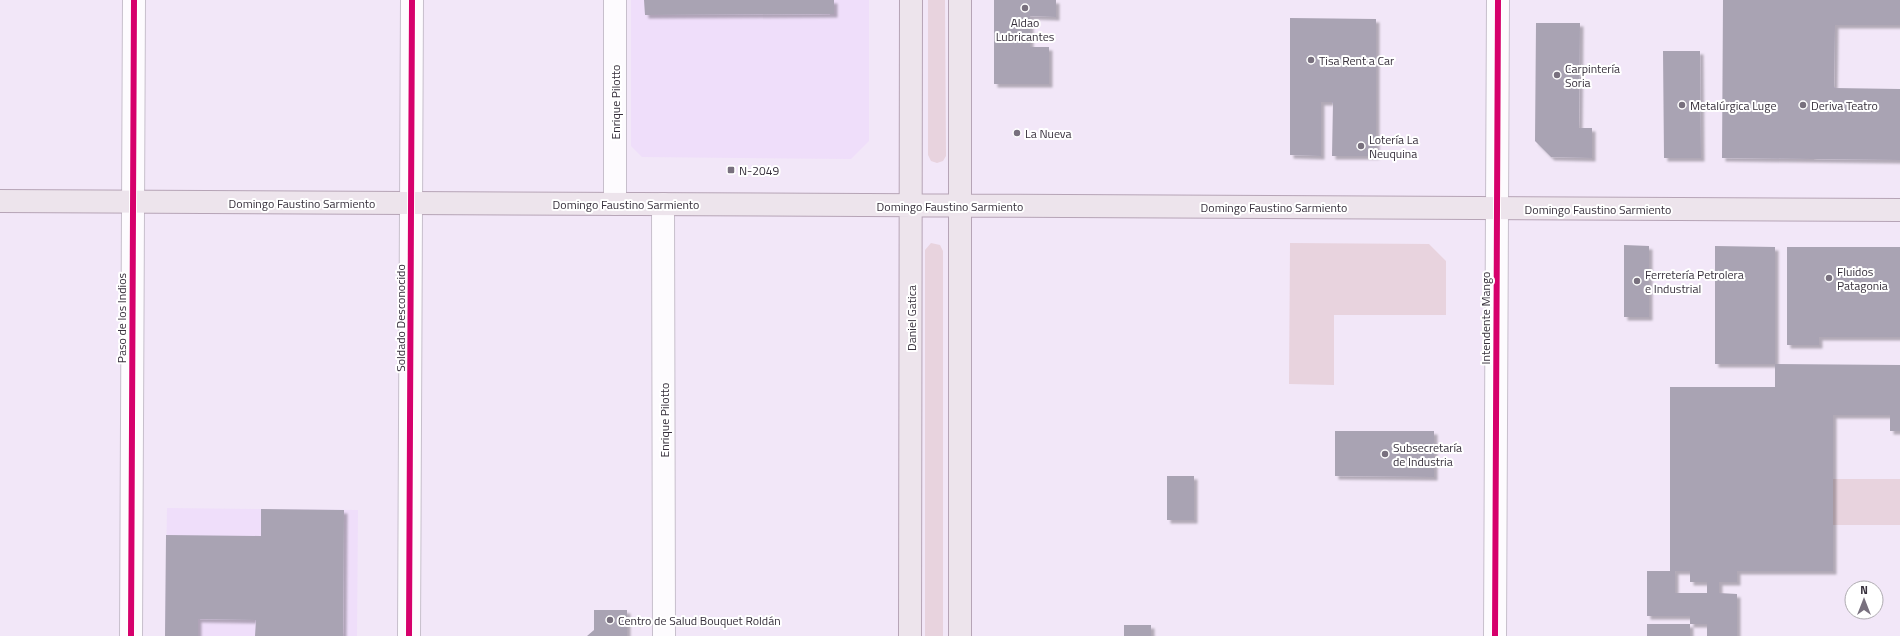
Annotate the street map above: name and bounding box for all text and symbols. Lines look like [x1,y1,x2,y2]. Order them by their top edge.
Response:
marker: Aldao Lubricantes [1020,3,1030,13]
place label: Aldao Lubricantes [996,13,1055,46]
place label: Tisa Rent a Car [1319,51,1394,70]
marker: Tisa Rent a Car [1306,55,1316,65]
place label: Carpintería Soria [1565,59,1620,92]
street label: Enrique Pilotto [606,65,625,139]
marker: Carpintería Soria [1552,70,1562,80]
place label: Metalúrgica Luge [1690,96,1776,115]
place label: Deriva Teatro [1811,96,1878,115]
marker: Metalúrgica Luge [1677,100,1687,110]
marker: Deriva Teatro [1798,100,1808,110]
place label: La Nueva [1025,124,1072,143]
marker: La Nueva [1012,128,1022,138]
place label: Lotería La Neuquina [1369,130,1418,163]
marker: Lotería La Neuquina [1356,141,1366,151]
place label: N-2049 [739,161,780,180]
marker: N-2049 [726,165,736,175]
street label: Domingo Faustino Sarmiento [229,194,375,213]
street label: Domingo Faustino Sarmiento [553,195,699,214]
street label: Domingo Faustino Sarmiento [877,197,1023,216]
street label: Domingo Faustino Sarmiento [1201,198,1347,217]
street label: Domingo Faustino Sarmiento [1525,200,1671,219]
place label: Fluidos Patagonia [1837,262,1888,295]
street label: Soldado Desconocido [391,264,410,372]
place label: Ferretería Petrolera e Industrial [1645,265,1744,298]
street label: Paso de los Indios [112,272,131,363]
street label: Intendente Mango [1476,272,1495,364]
marker: Fluidos Patagonia [1824,273,1834,283]
marker: Ferretería Petrolera e Industrial [1632,276,1642,286]
street label: Daniel Gatica [902,285,921,351]
street label: Enrique Pilotto [655,383,674,457]
place label: Subsecretaría de Industria [1393,438,1462,471]
marker: Subsecretaría de Industria [1380,449,1390,459]
north arrow [1844,580,1884,620]
text: N [1860,582,1868,598]
place label: Centro de Salud Bouquet Roldán [618,611,781,630]
marker: Centro de Salud Bouquet Roldán [605,615,615,625]

